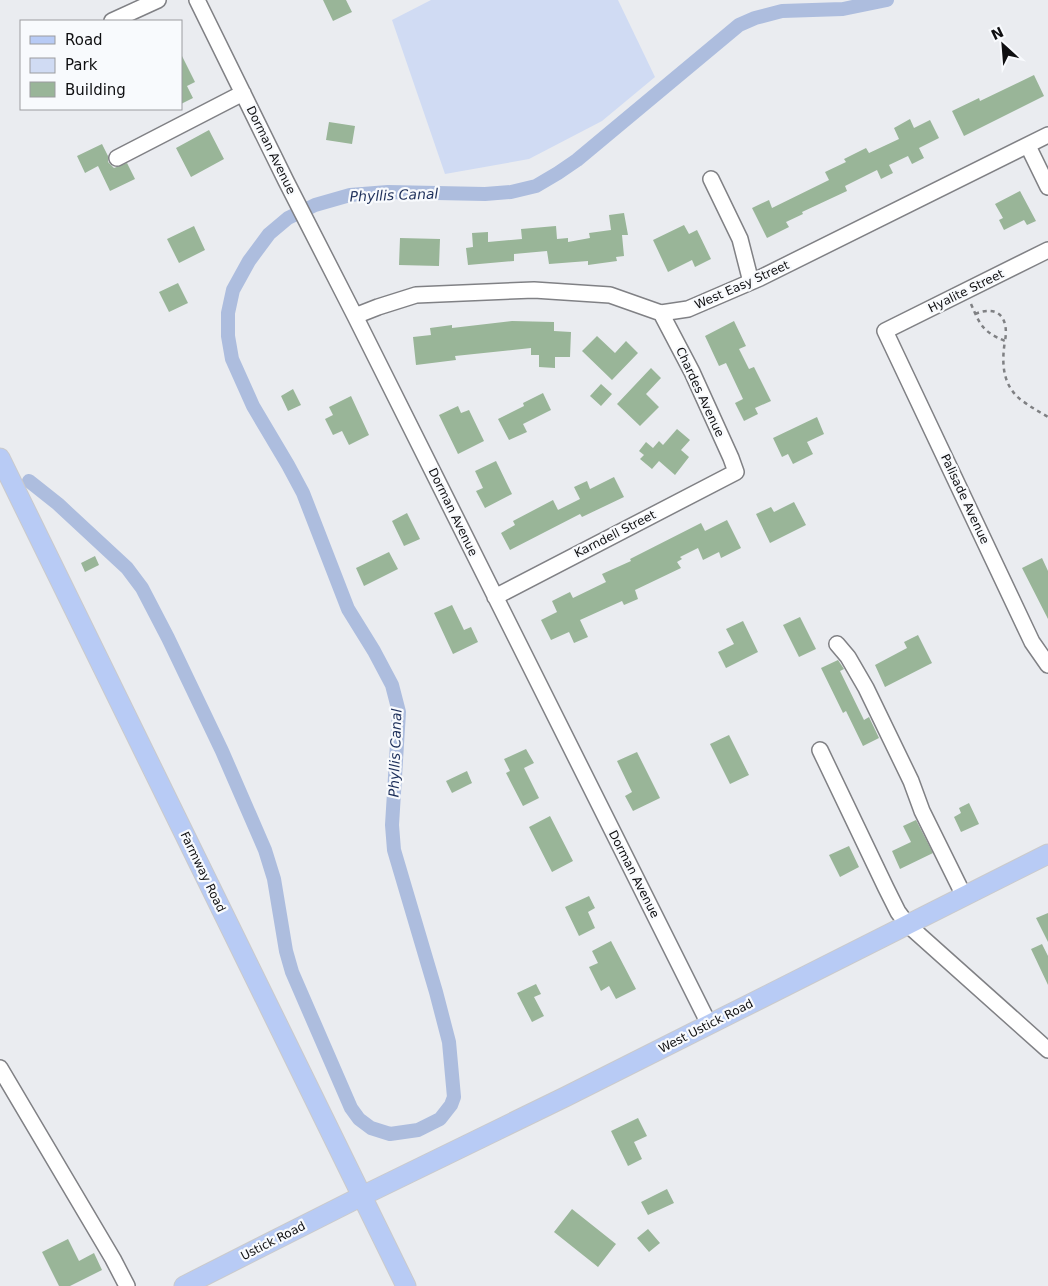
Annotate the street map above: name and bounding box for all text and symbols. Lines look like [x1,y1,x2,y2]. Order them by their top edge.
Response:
legend [20,20,182,110]
north arrow [978,20,1028,70]
text: N [989,24,1006,43]
text: Road [65,31,103,49]
text: Park [65,56,98,74]
text: Building [65,81,126,99]
street label: Dorman Avenue [244,104,298,196]
water label: Phyllis Canal [349,185,439,205]
street label: West Easy Street [693,258,792,312]
street label: Hyalite Street [926,266,1006,315]
street label: Chardes Avenue [673,345,727,439]
street label: Palisade Avenue [938,452,992,546]
street label: Dorman Avenue [426,466,480,558]
street label: Karndell Street [572,507,658,561]
water label: Phyllis Canal [385,708,405,798]
street label: Dorman Avenue [606,828,662,920]
street label: Farmway Road [177,829,229,915]
street label: West Ustick Road [657,996,755,1056]
street label: Ustick Road [238,1219,308,1263]

